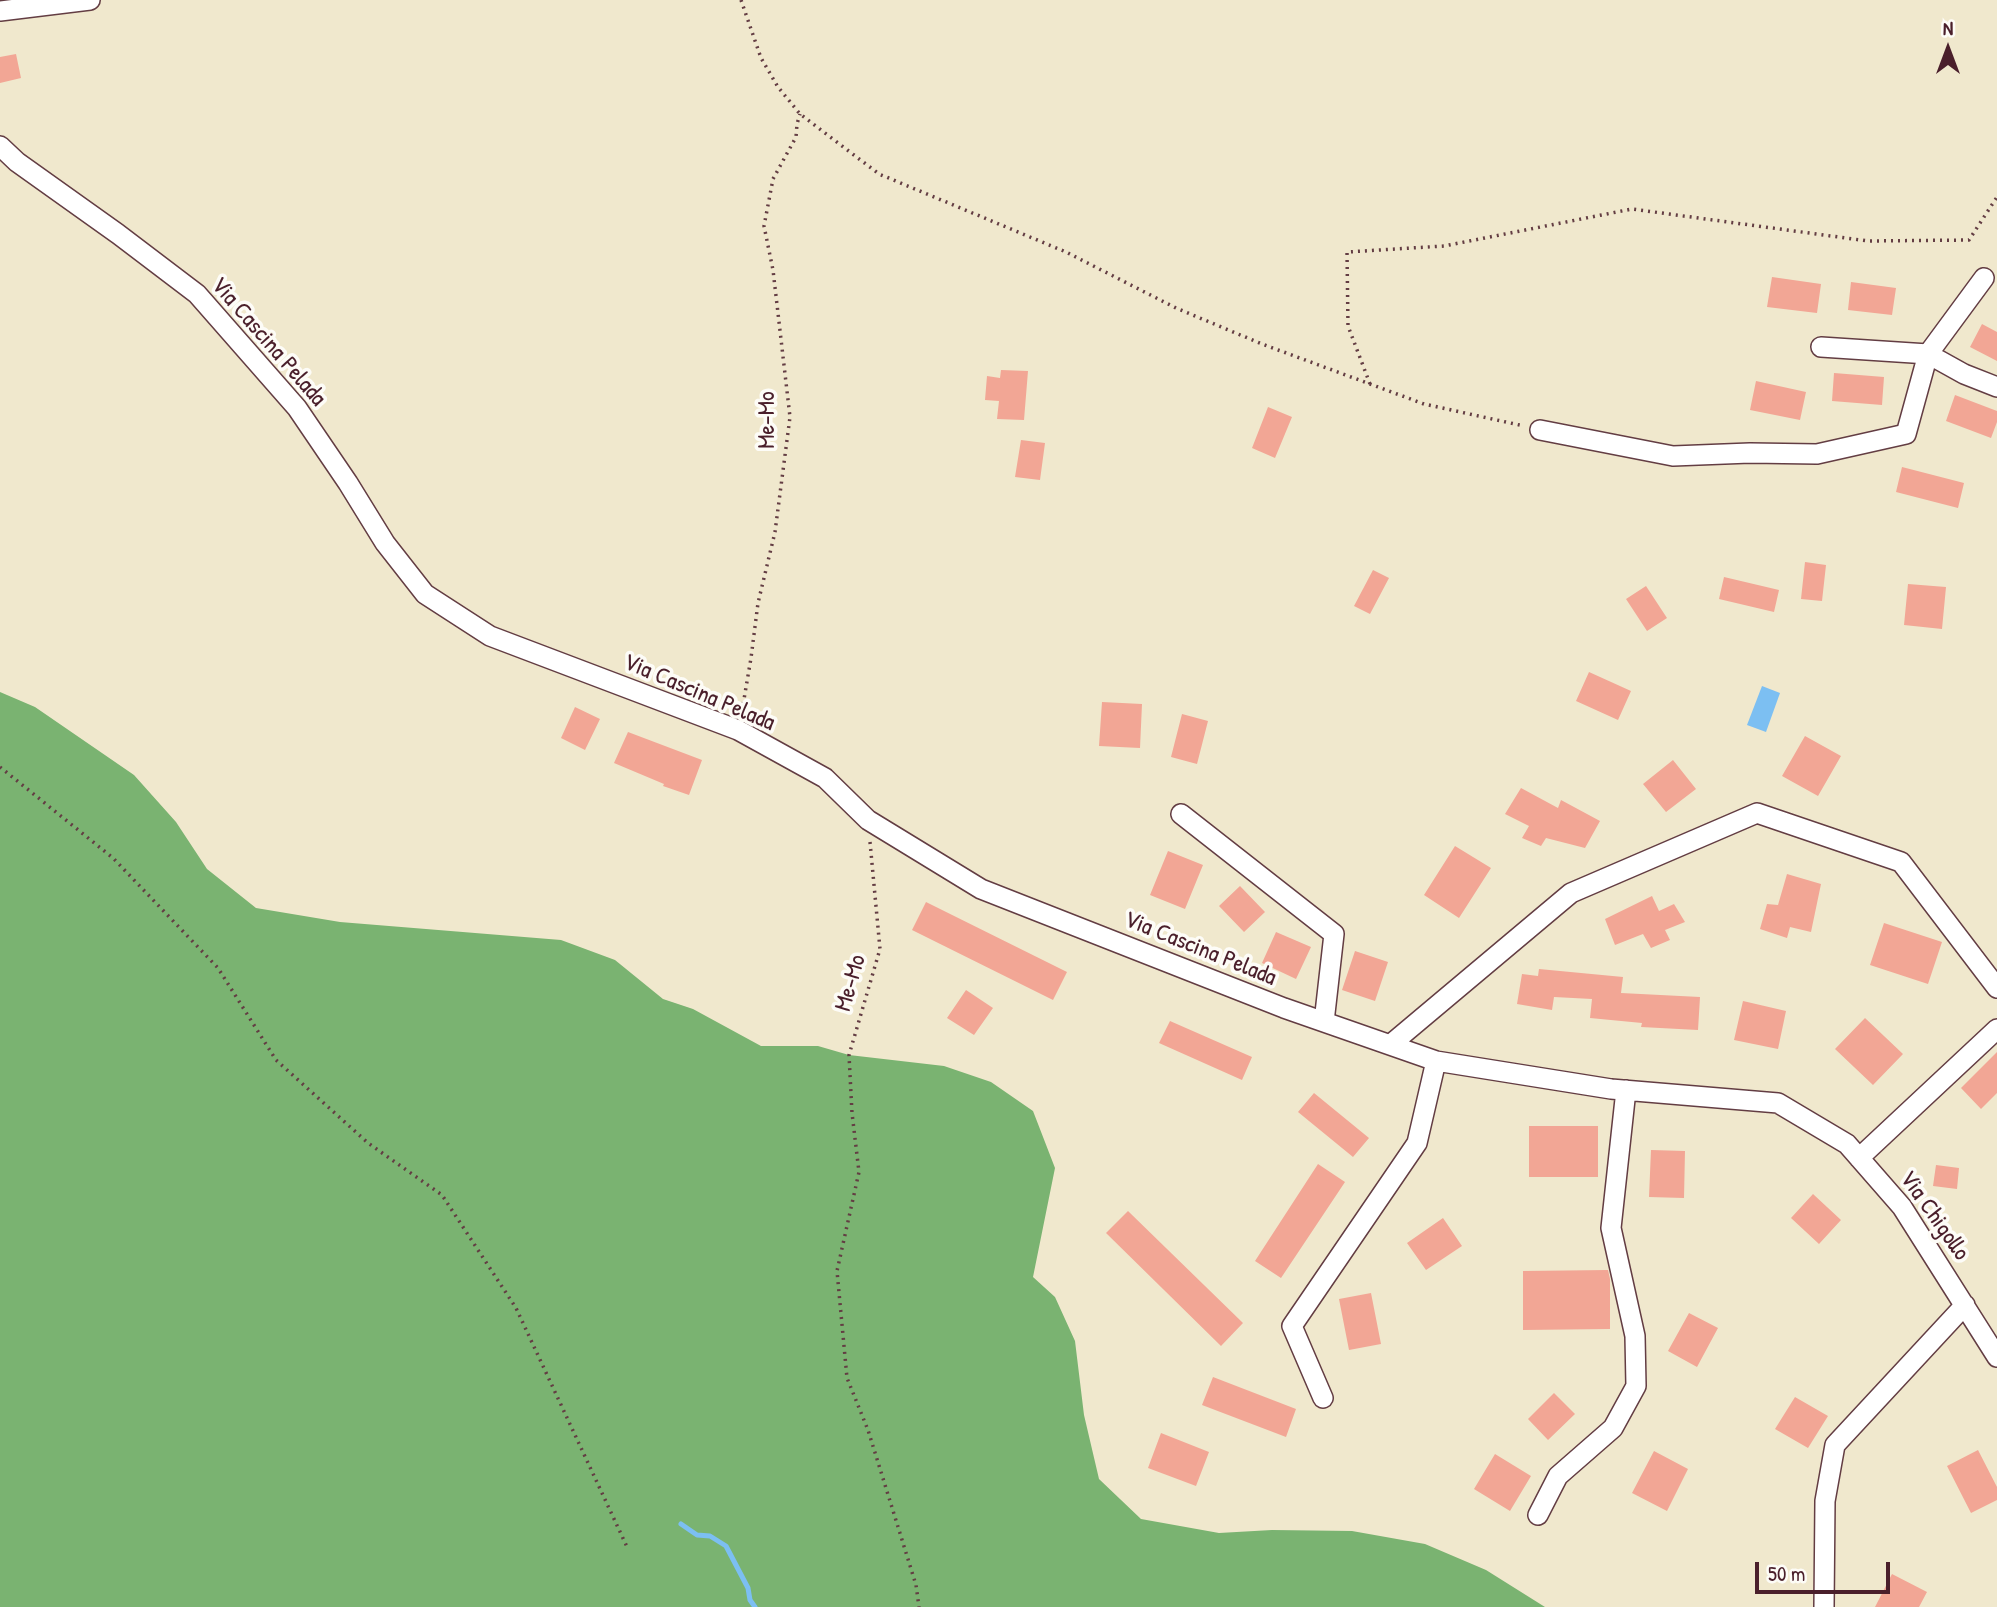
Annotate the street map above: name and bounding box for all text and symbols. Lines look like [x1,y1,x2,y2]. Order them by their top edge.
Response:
north arrow [1913,14,1983,84]
text: N [1943,15,1953,41]
street label: Via Cascina Pelada [204,272,332,412]
street label: Me-Mo [754,391,782,449]
street label: Via Cascina Pelada [619,648,779,738]
street label: Via Cascina Pelada [1120,905,1280,993]
street label: Me-Mo [829,951,873,1015]
street label: Via Chigollo [1893,1166,1975,1266]
scale bar [1759,1548,1894,1592]
text: 50 m [1768,1559,1805,1588]

